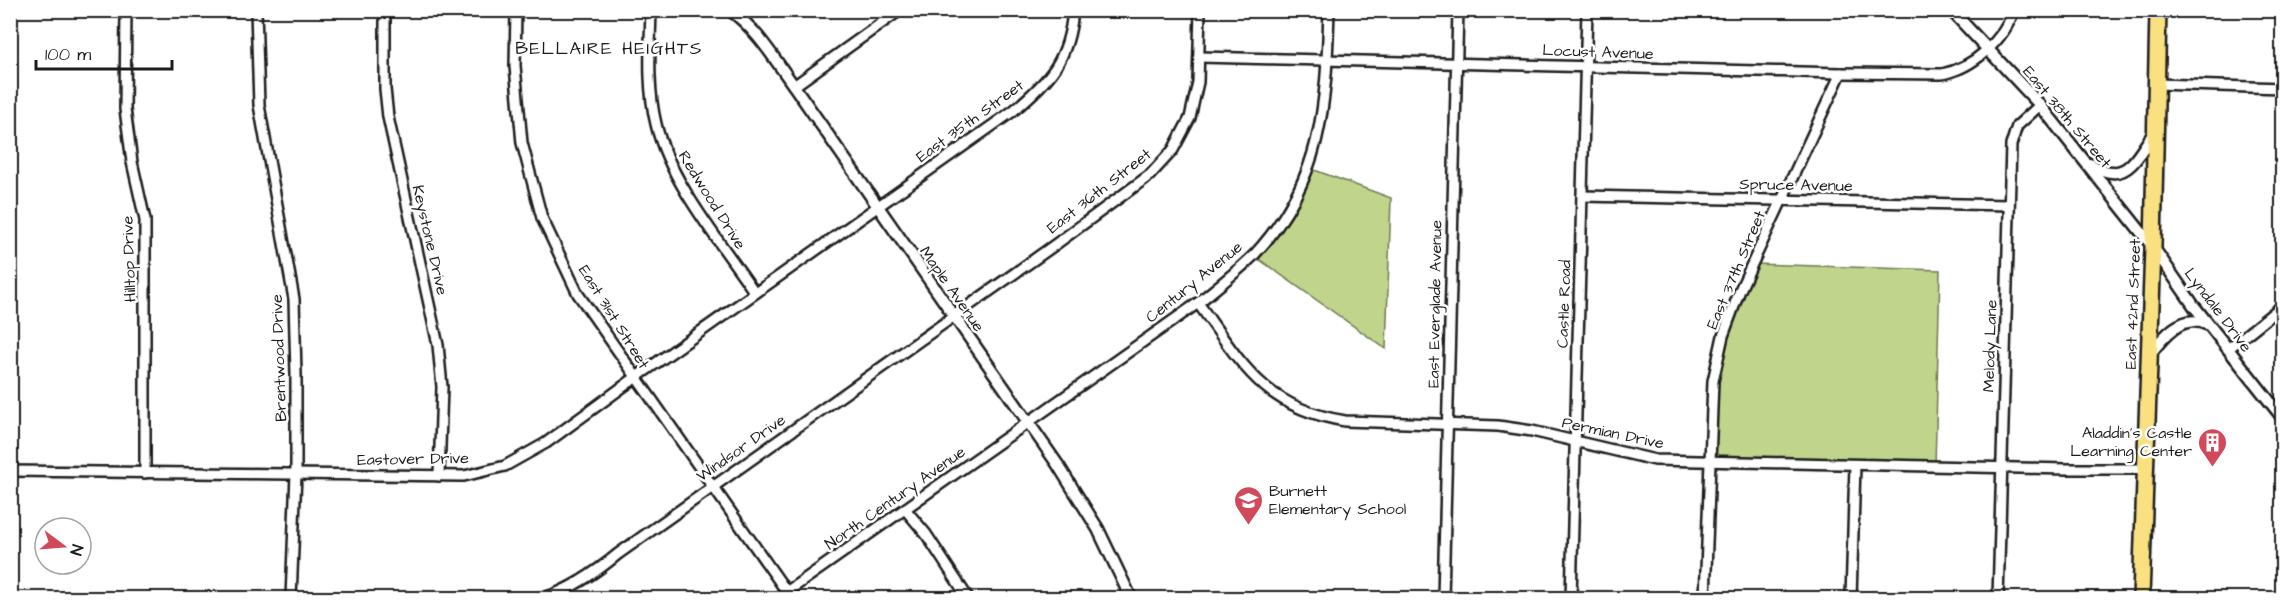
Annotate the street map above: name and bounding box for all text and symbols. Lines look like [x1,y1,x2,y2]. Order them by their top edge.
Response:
scale bar [36,33,172,71]
district label: BELLAIRE HEIGHTS [515,36,703,61]
street label: Locust Avenue [1542,39,1654,65]
text: 100 m [45,42,91,67]
street label: East 38th Street [2018,61,2117,173]
street label: East 35th Street [912,74,1029,168]
street label: East 36th Street [1042,143,1156,239]
street label: Redwood Drive [673,147,751,254]
street label: Spruce Avenue [1739,173,1853,197]
street label: Keystone Drive [406,183,453,298]
street label: East 37th Street [1701,207,1771,333]
street label: Hilltop Drive [116,215,142,303]
street label: East Everglade Avenue [1423,220,1448,388]
street label: Century Avenue [1141,236,1248,329]
street label: East 42nd Street [2120,238,2146,370]
street label: Maple Avenue [914,242,990,336]
street label: Castle Road [1551,259,1577,349]
street label: East 31st Street [573,261,655,374]
street label: Lyndale Drive [2178,263,2257,358]
street label: Brentwood Drive [266,294,292,422]
street label: Melody Lane [1977,299,2004,393]
street label: Windsor Drive [692,409,790,487]
street label: Permian Drive [1560,411,1666,455]
place label: Aladdin's Castle Learning Center [2070,422,2192,463]
building icon: Aladdin's Castle Learning Center [2197,426,2229,468]
street label: North Century Avenue [820,441,971,556]
street label: Eastover Drive [357,447,469,471]
place label: Burnett Elementary School [1269,480,1406,521]
school or university icon: Burnett Elementary School [1232,484,1264,526]
north arrow [33,516,93,576]
text: N [65,542,88,558]

